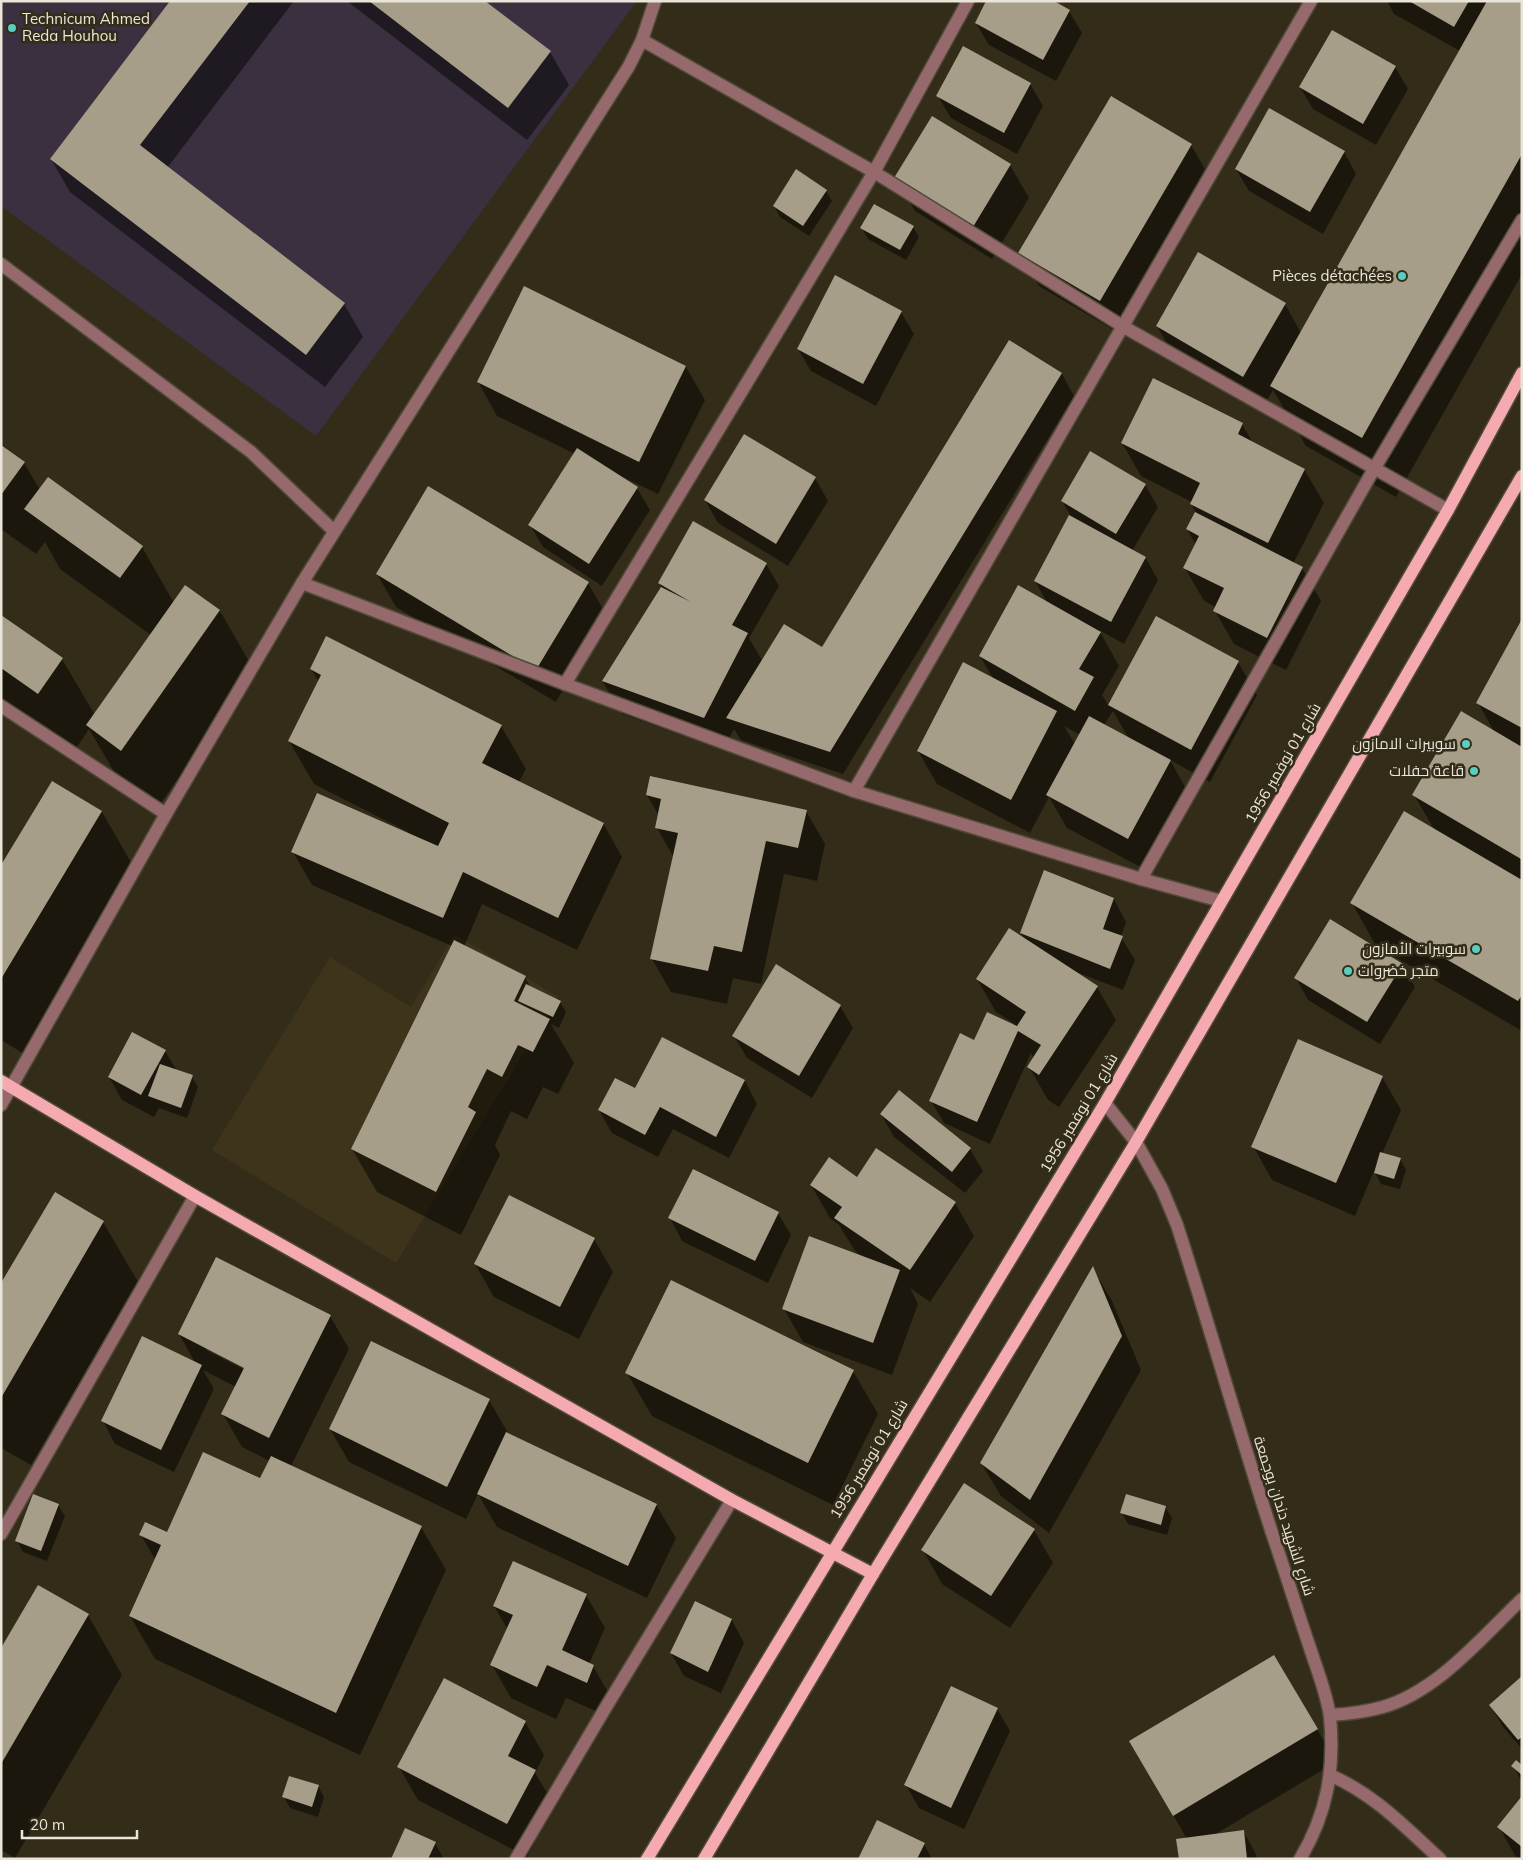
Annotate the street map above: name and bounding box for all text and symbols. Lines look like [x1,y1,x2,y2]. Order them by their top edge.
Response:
place label: Technicum Ahmed Reda Houhou [22,9,150,45]
marker: Technicum Ahmed Reda Houhou [6,22,18,34]
place label: Pièces détachées [1272,266,1392,285]
marker: Pièces détachées [1396,270,1408,282]
street label: شارع 01 نوفمبر 1956 [1240,699,1326,827]
place label: سوبيرات الامازون [1352,734,1456,754]
marker: سوبيرات الامازون [1460,738,1472,750]
place label: قاعة حفلات [1389,761,1464,780]
marker: قاعة حفلات [1468,765,1480,777]
place label: سوبيرات الأمازون [1362,939,1466,959]
marker: سوبيرات الأمازون [1470,943,1482,955]
place label: متجر خضروات [1358,961,1439,980]
marker: متجر خضروات [1342,965,1354,977]
street label: شارع 01 نوفمبر 1956 [1035,1050,1123,1177]
street label: شارع 01 نوفمبر 1956 [825,1396,913,1523]
street label: شارع الشهيد دندان بوجمعة [1248,1434,1319,1599]
scale bar [22,1808,138,1840]
text: 20 m [30,1815,65,1834]

